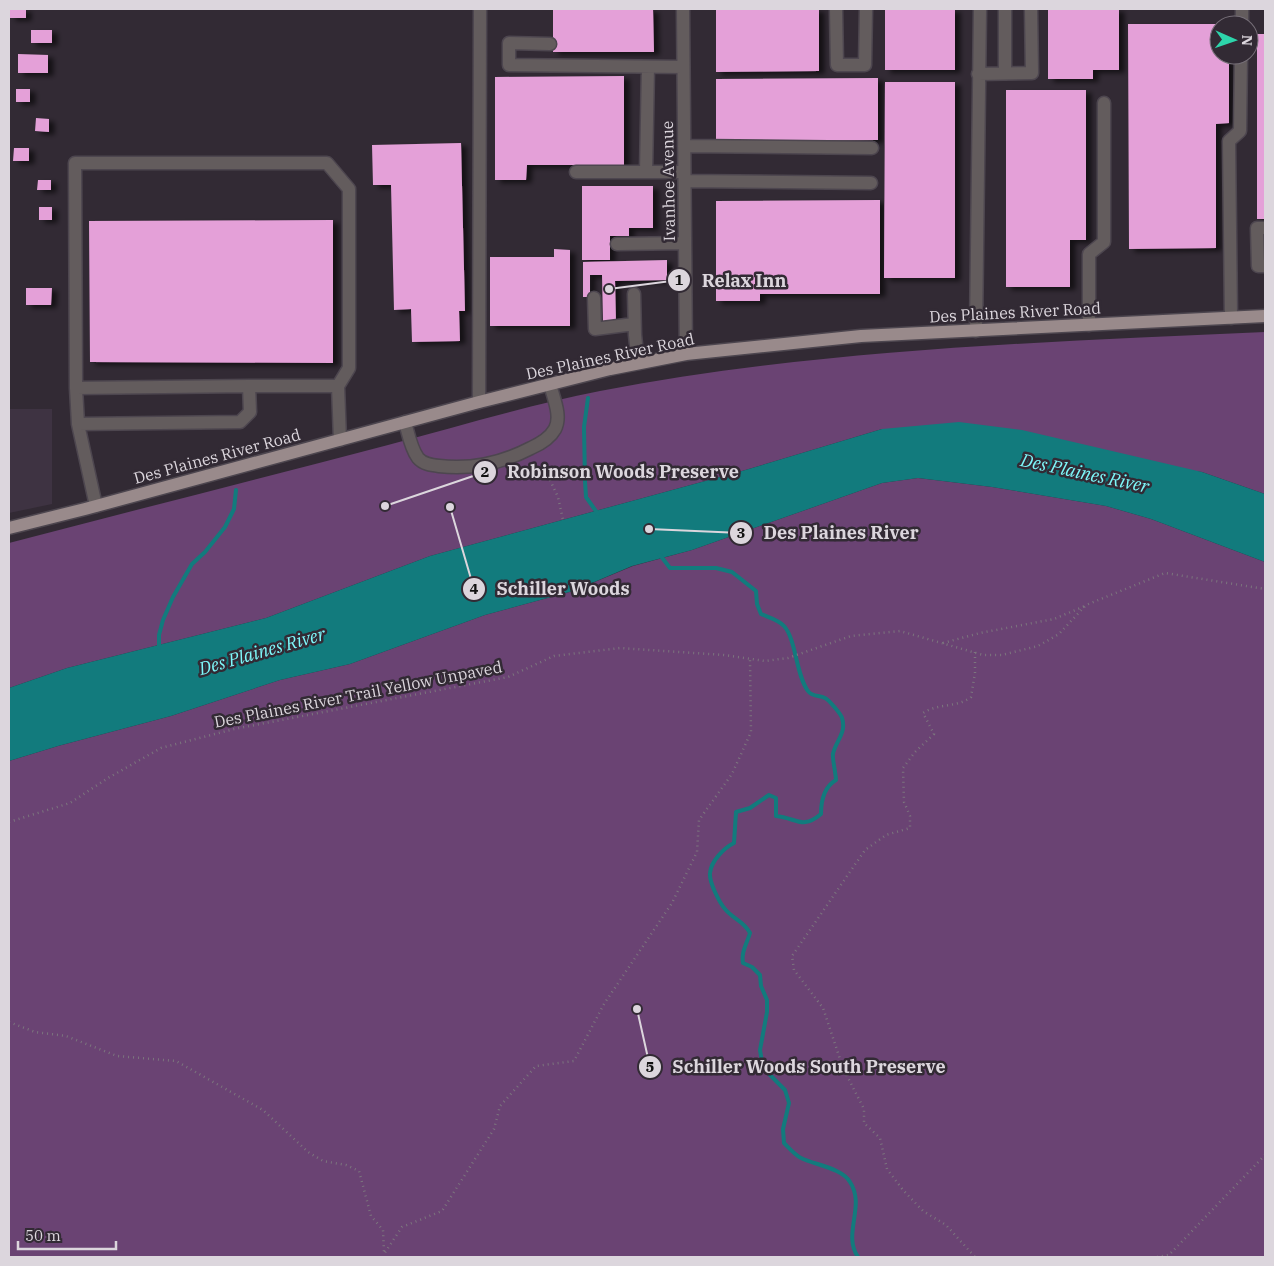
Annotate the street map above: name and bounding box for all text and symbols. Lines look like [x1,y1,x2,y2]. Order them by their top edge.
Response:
north arrow [1209,15,1259,65]
text: N [1238,35,1256,46]
street label: Ivanhoe Avenue [657,121,679,241]
callout: Relax Inn [667,264,796,297]
text: Relax Inn [702,269,786,292]
text: 1 [674,270,684,289]
street label: Des Plaines River Road [929,297,1102,326]
street label: Des Plaines River Road [524,328,696,384]
street label: Des Plaines River Road [131,424,303,488]
water label: Des Plaines River [1018,448,1152,498]
callout: Robinson Woods Preserve [472,455,749,488]
text: Robinson Woods Preserve [507,460,739,483]
text: 2 [480,462,490,481]
callout: Des Plaines River [729,516,929,549]
text: Des Plaines River [763,521,919,544]
text: 3 [736,523,746,542]
callout: Schiller Woods [461,572,639,605]
text: Schiller Woods [496,577,630,600]
text: 4 [469,579,479,598]
water label: Des Plaines River [195,622,329,680]
street label: Des Plaines River Trail Yellow Unpaved [212,656,504,732]
callout: Schiller Woods South Preserve [637,1050,955,1083]
text: Schiller Woods South Preserve [672,1055,946,1078]
text: 5 [645,1057,655,1076]
scale bar [18,1218,115,1250]
text: 50 m [25,1226,61,1245]

